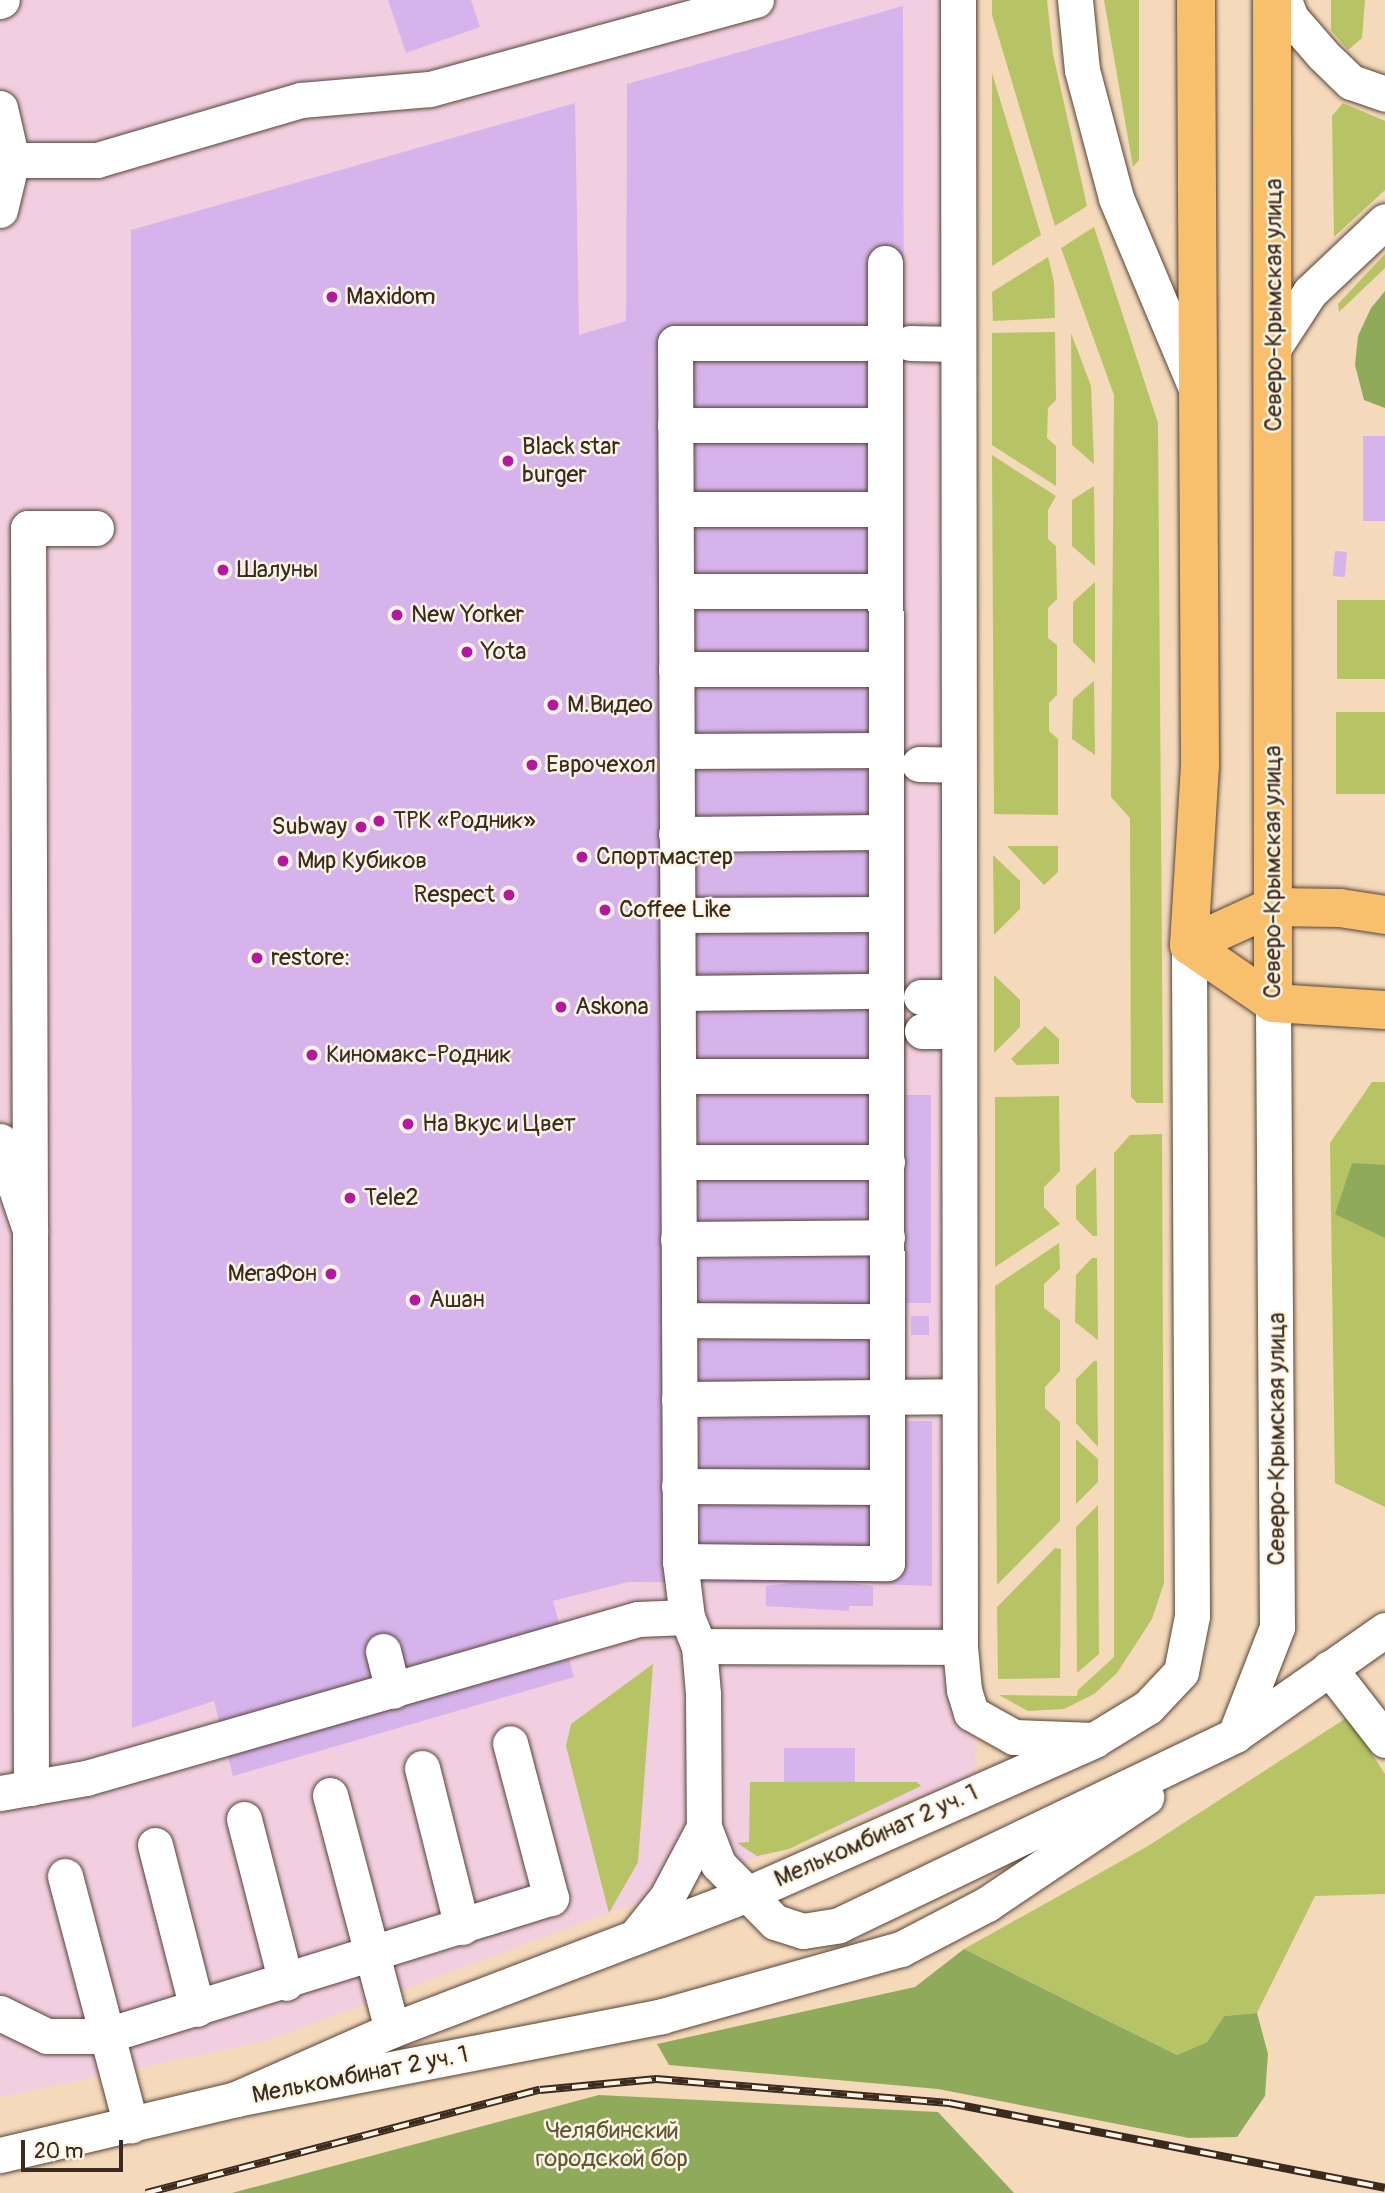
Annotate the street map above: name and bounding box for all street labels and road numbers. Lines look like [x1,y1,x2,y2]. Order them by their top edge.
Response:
street label: Северо-Крымская улица [1260,178,1288,432]
street label: Северо-Крымская улица [1259,745,1287,999]
street label: Северо-Крымская улица [1263,1312,1291,1566]
street label: Мелькомбинат 2 уч. 1 [770,1778,982,1894]
street label: Мелькомбинат 2 уч. 1 [250,2040,470,2110]

